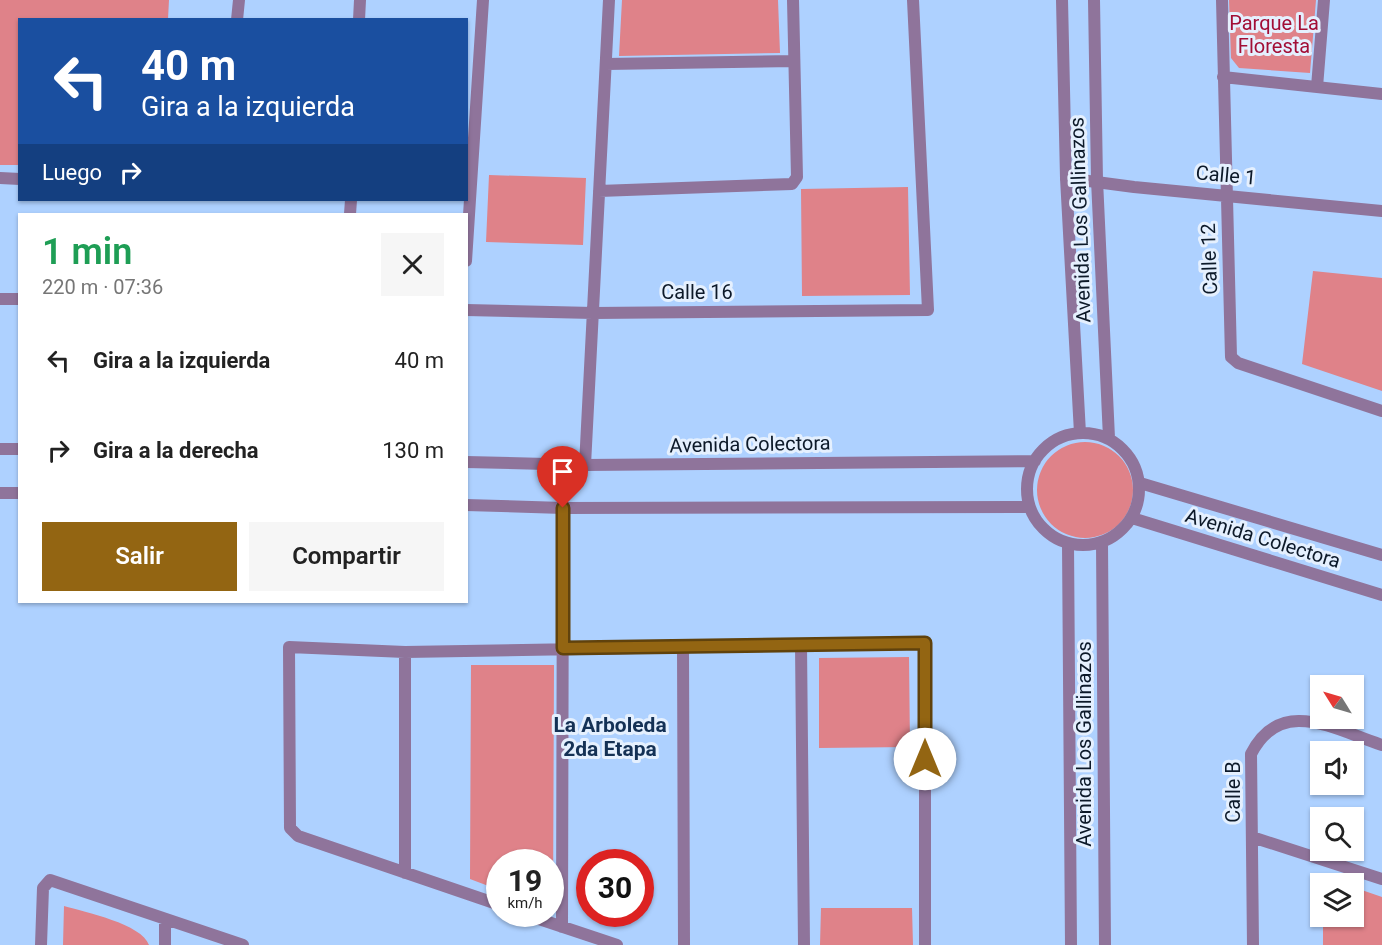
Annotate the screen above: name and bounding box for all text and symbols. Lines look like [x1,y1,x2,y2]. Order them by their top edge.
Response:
park label: Parque La Floresta [1229,11,1319,58]
text: 40 m [141,41,236,90]
icon: left [42,42,120,120]
text: Gira a la izquierda [141,91,355,123]
street label: Avenida Los Gallinazos [1064,117,1096,323]
icon: right [114,156,147,189]
text: Luego [42,160,102,185]
street label: Calle 1 [1195,160,1257,190]
street label: Calle 12 [1196,223,1222,295]
text: 1 min [42,231,132,273]
button: close [381,233,444,296]
text: 220 m · 07:36 [42,275,163,299]
street label: Calle 16 [661,280,733,304]
icon: left [42,344,75,377]
text: Gira a la izquierda [93,348,270,373]
text: 40 m [395,348,444,373]
street label: Avenida Colectora [669,431,831,457]
icon: right [42,434,75,467]
text: Gira a la derecha [93,438,259,463]
text: 130 m [382,438,444,463]
pin [537,446,588,508]
icon: arrive [546,455,579,488]
street label: Avenida Colectora [1182,503,1344,573]
button: Salir [42,522,237,591]
button: Compartir [249,522,444,591]
street label: Avenida Los Gallinazos [1072,641,1096,847]
north arrow [1310,675,1364,729]
map controls [1310,675,1364,927]
district label: La Arboleda 2da Etapa [553,713,667,761]
position arrow [893,727,957,791]
button: sound [1310,741,1364,795]
street label: Calle B [1221,761,1245,823]
button: search [1310,807,1364,861]
speed limit sign: 30 [576,849,654,927]
text: 19 [508,863,542,898]
button: layers [1310,873,1364,927]
text: km/h [507,894,543,912]

